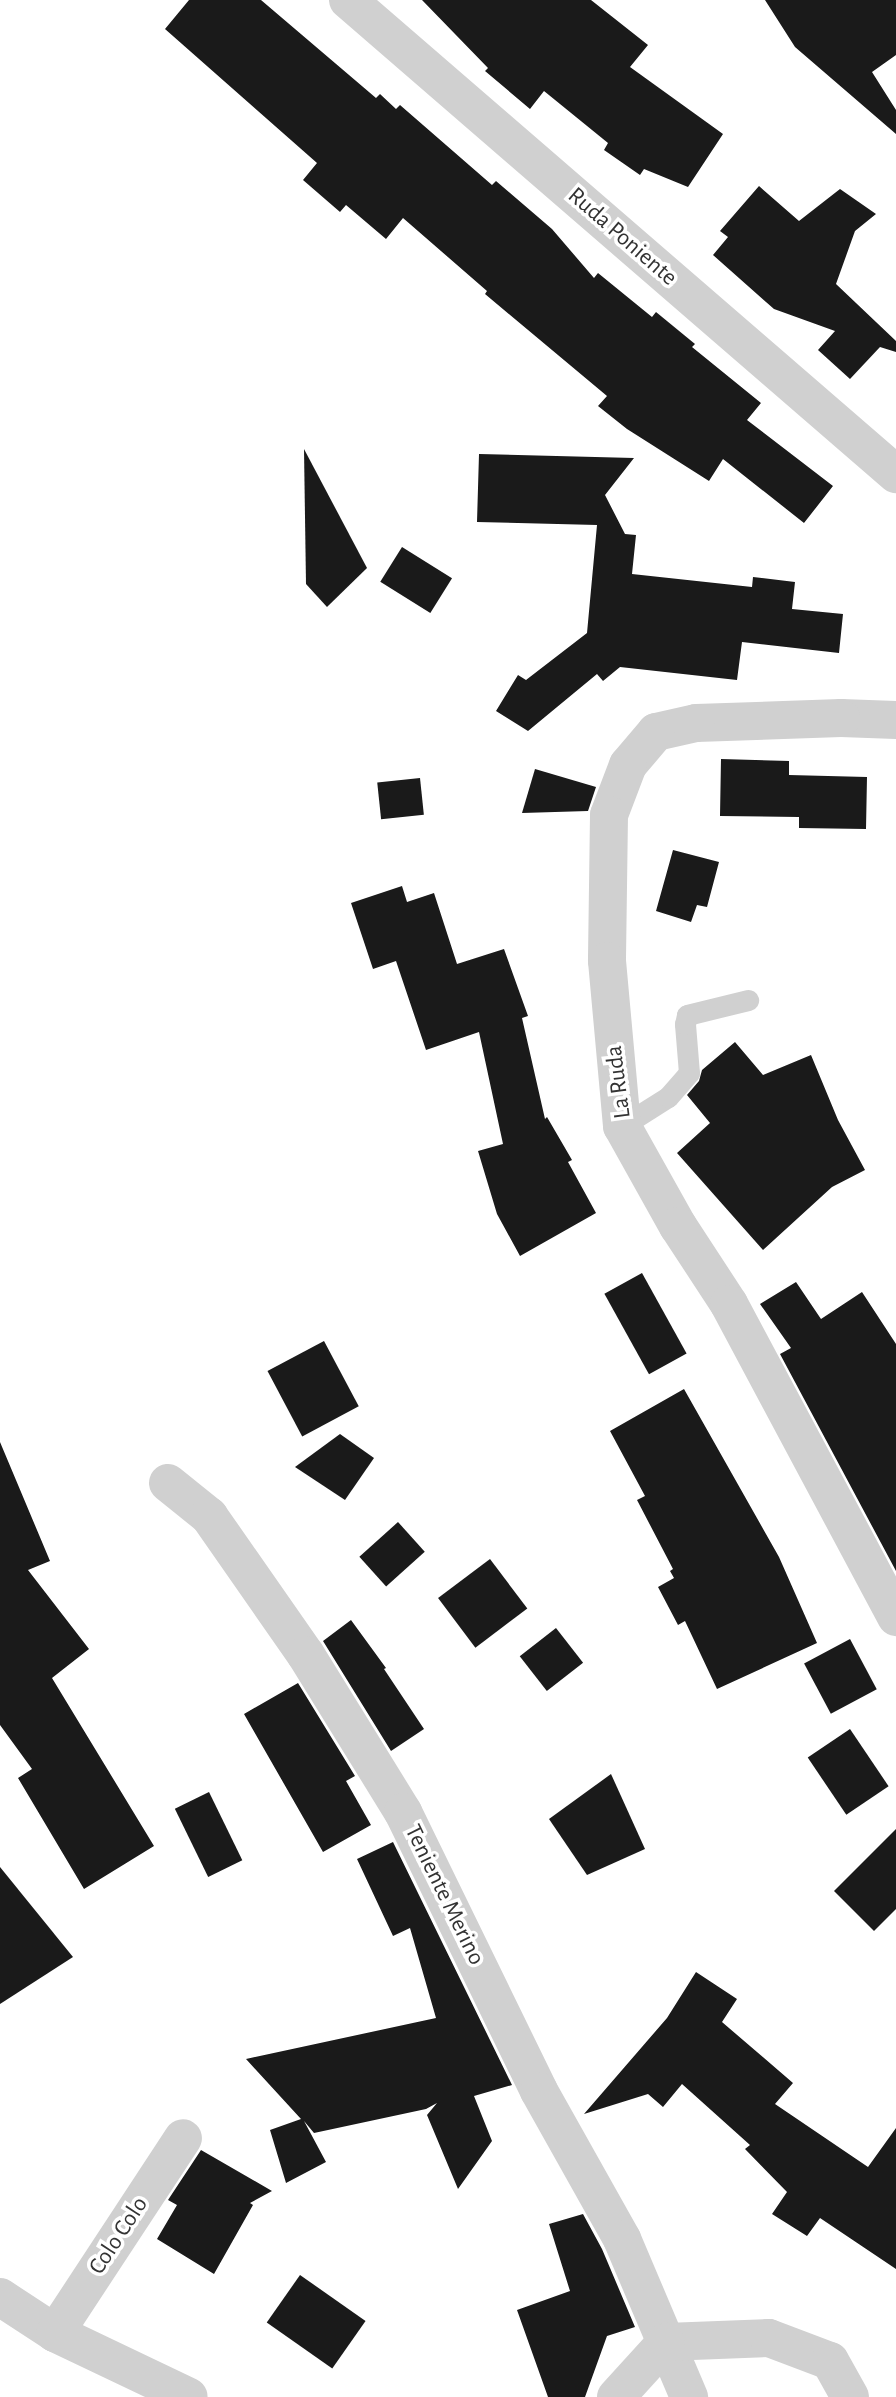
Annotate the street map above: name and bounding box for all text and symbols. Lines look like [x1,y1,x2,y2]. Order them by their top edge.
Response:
street label: Ruda Poniente [561,182,683,292]
street label: La Ruda [600,1044,638,1120]
street label: Teniente Merino [398,1820,490,1970]
street label: Colo Colo [83,2192,155,2280]

